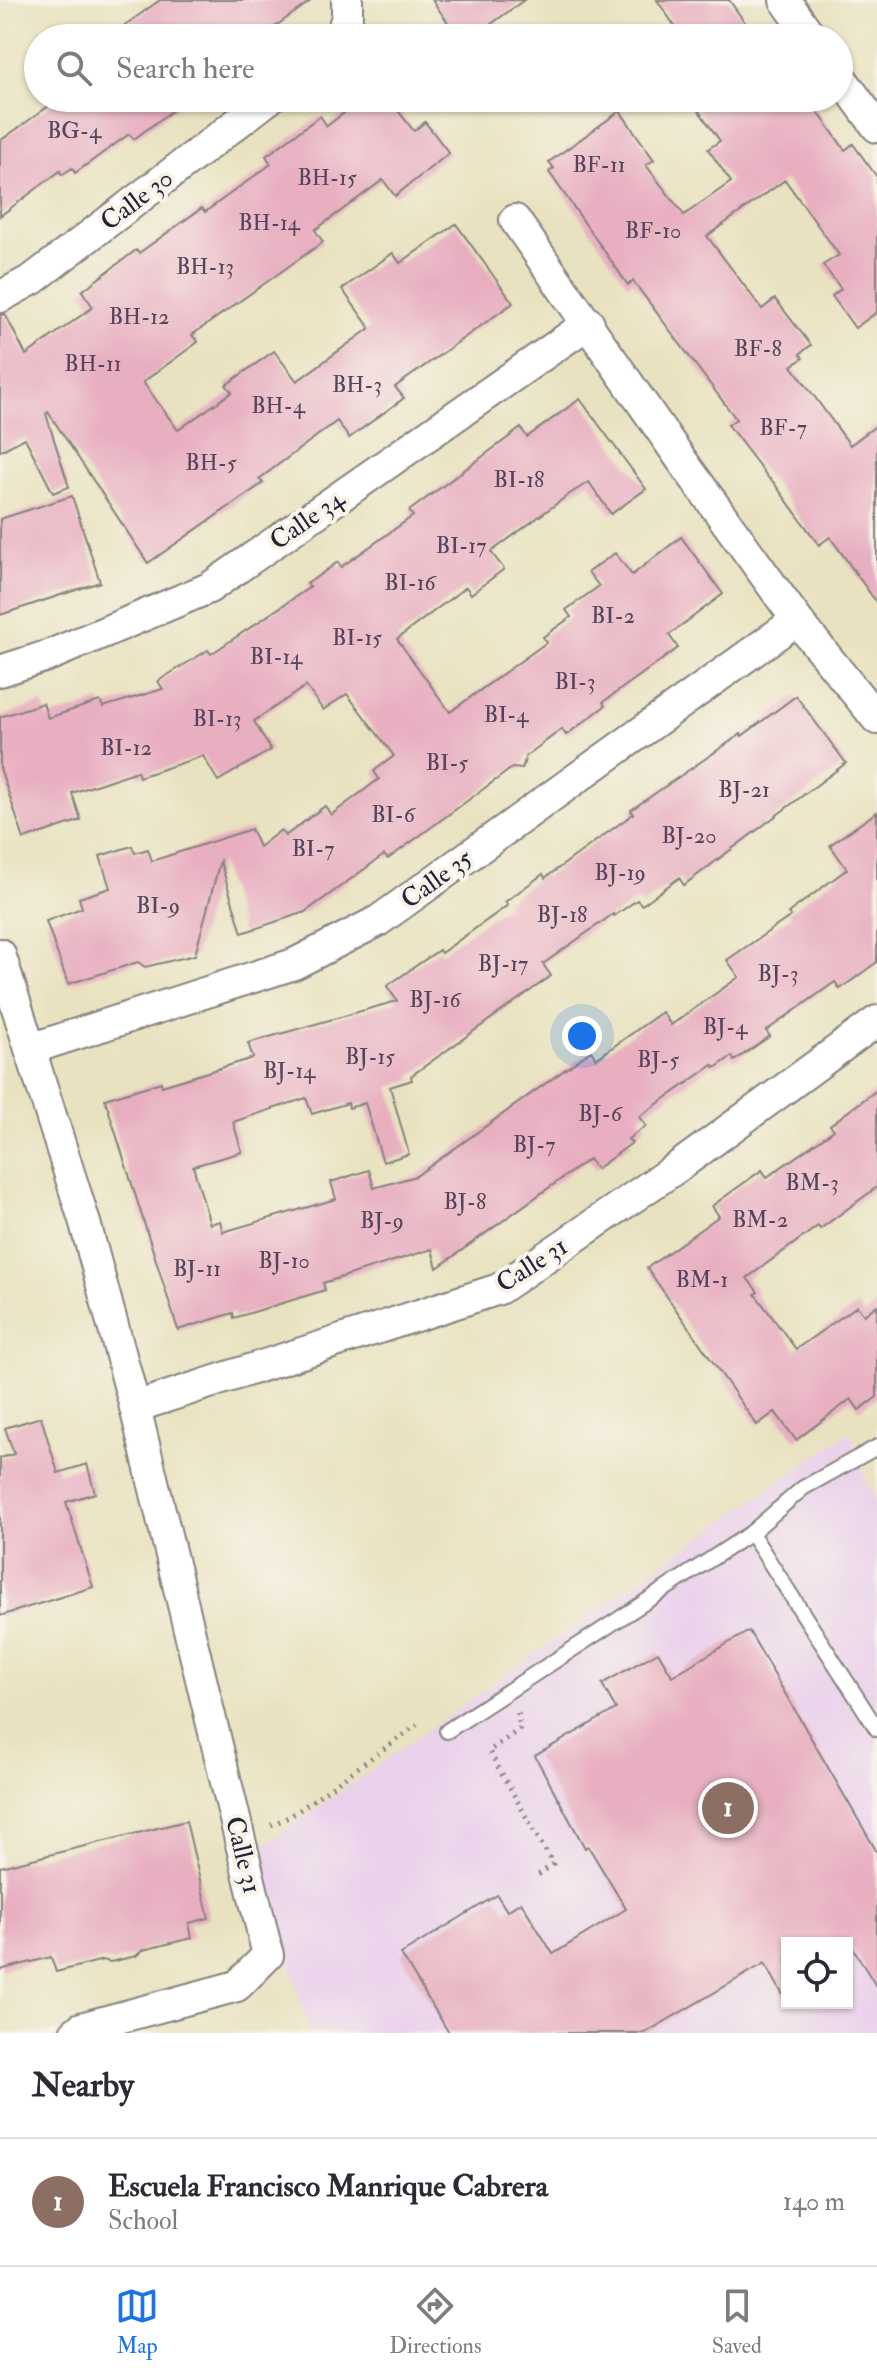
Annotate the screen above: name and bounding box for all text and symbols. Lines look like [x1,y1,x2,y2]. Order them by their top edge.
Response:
search box [24,24,853,112]
icon: search [52,46,96,90]
text: Search here [116,50,255,87]
house number: BG-4 [47,117,102,145]
house number: BF-11 [572,151,626,179]
street label: Calle 30 [94,162,180,238]
house number: BH-15 [297,164,357,192]
house number: BH-14 [238,209,301,237]
house number: BF-10 [625,217,681,245]
house number: BH-13 [176,253,234,281]
house number: BH-12 [109,303,169,331]
house number: BF-8 [734,335,782,363]
house number: BH-11 [64,350,122,378]
house number: BH-3 [332,371,382,399]
house number: BH-4 [251,392,306,420]
house number: BF-7 [759,414,807,442]
house number: BH-5 [185,449,237,477]
house number: BI-18 [494,466,544,494]
street label: Calle 34 [264,482,351,557]
house number: BI-17 [436,532,486,560]
house number: BI-16 [384,569,438,597]
house number: BI-2 [591,602,635,630]
house number: BI-15 [332,624,382,652]
house number: BI-14 [250,643,303,671]
house number: BI-3 [554,668,596,696]
house number: BI-4 [484,701,529,729]
house number: BI-13 [193,705,241,733]
house number: BI-12 [100,734,152,762]
house number: BI-5 [426,749,468,777]
house number: BJ-21 [718,776,770,804]
house number: BI-6 [371,801,417,829]
house number: BJ-20 [662,822,716,850]
house number: BI-7 [292,835,334,863]
street label: Calle 35 [395,842,479,916]
house number: BJ-19 [594,859,646,887]
house number: BI-9 [136,892,180,920]
house number: BJ-18 [537,901,587,929]
house number: BJ-17 [478,950,528,978]
house number: BJ-3 [758,960,798,988]
house number: BJ-16 [409,986,463,1014]
house number: BJ-4 [703,1013,748,1041]
your location [562,1016,602,1056]
house number: BJ-15 [345,1043,395,1071]
house number: BJ-5 [637,1046,679,1074]
house number: BJ-14 [263,1057,316,1085]
house number: BJ-6 [578,1100,624,1128]
house number: BJ-7 [513,1131,555,1159]
house number: BM-3 [785,1169,839,1197]
house number: BJ-8 [444,1188,486,1216]
house number: BM-2 [732,1206,788,1234]
house number: BJ-9 [360,1207,404,1235]
street label: Calle 31 [490,1230,574,1300]
house number: BJ-10 [258,1247,310,1275]
house number: BJ-11 [173,1255,221,1283]
house number: BM-1 [676,1266,728,1294]
pin: 1 [702,1778,754,1838]
street label: Calle 31 [218,1813,268,1897]
map controls [781,1937,853,2009]
button: locate [781,1937,853,2009]
text: Nearby [32,2064,134,2107]
text: Escuela Francisco Manrique Cabrera [108,2168,548,2205]
text: 1 [53,2186,63,2218]
text: 140 m [783,2186,845,2218]
text: School [108,2205,178,2237]
tab: Map [115,2284,159,2360]
tab: Directions [389,2284,482,2360]
tab: Saved [712,2284,762,2360]

